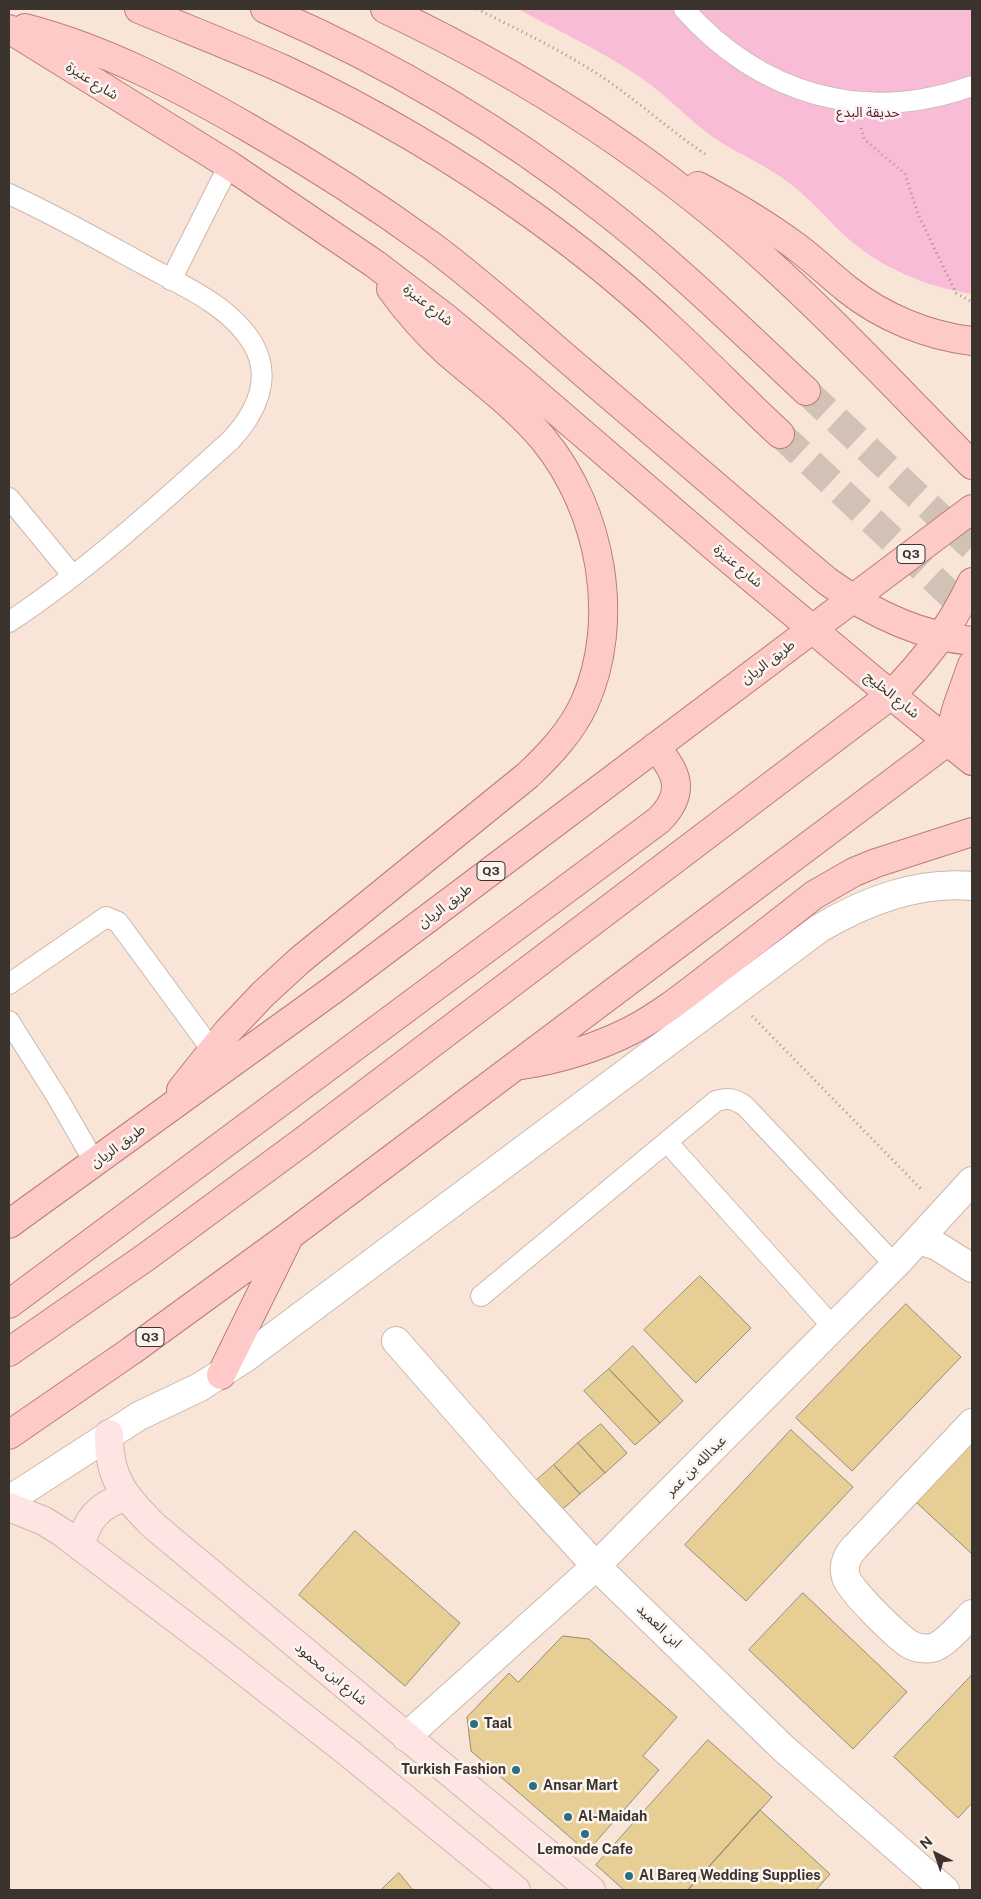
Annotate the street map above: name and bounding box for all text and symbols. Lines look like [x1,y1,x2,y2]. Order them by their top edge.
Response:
street label: شارع عنيزة [63,58,121,104]
park label: حديقة البدع [836,105,900,121]
street label: شارع عنيزة [400,280,456,330]
street label: شارع عنيزة [710,541,766,591]
road number: Q3 [897,544,925,564]
street label: طريق الريان [738,636,798,688]
street label: شارع الخليج [861,668,923,722]
road number: Q3 [477,861,505,880]
street label: طريق الريان [415,880,475,932]
street label: طريق الريان [87,1121,149,1171]
road number: Q3 [136,1328,164,1346]
street label: عبدالله بن عمر [662,1432,730,1500]
street label: ابن العميد [633,1601,685,1651]
street label: شارع ابن محمود [291,1639,371,1709]
place label: Taal [484,1716,512,1732]
marker: Taal [468,1718,480,1730]
place label: Turkish Fashion [401,1762,506,1778]
marker: Turkish Fashion [510,1764,522,1776]
place label: Ansar Mart [543,1778,618,1794]
marker: Ansar Mart [527,1780,539,1792]
place label: Al-Maidah [578,1809,647,1825]
marker: Al-Maidah [562,1811,574,1823]
marker: Lemonde Cafe [579,1828,591,1840]
north arrow [911,1829,961,1879]
text: N [917,1833,936,1852]
place label: Lemonde Cafe [537,1842,633,1858]
place label: Al Bareq Wedding Supplies [639,1868,821,1884]
marker: Al Bareq Wedding Supplies [623,1870,635,1882]

